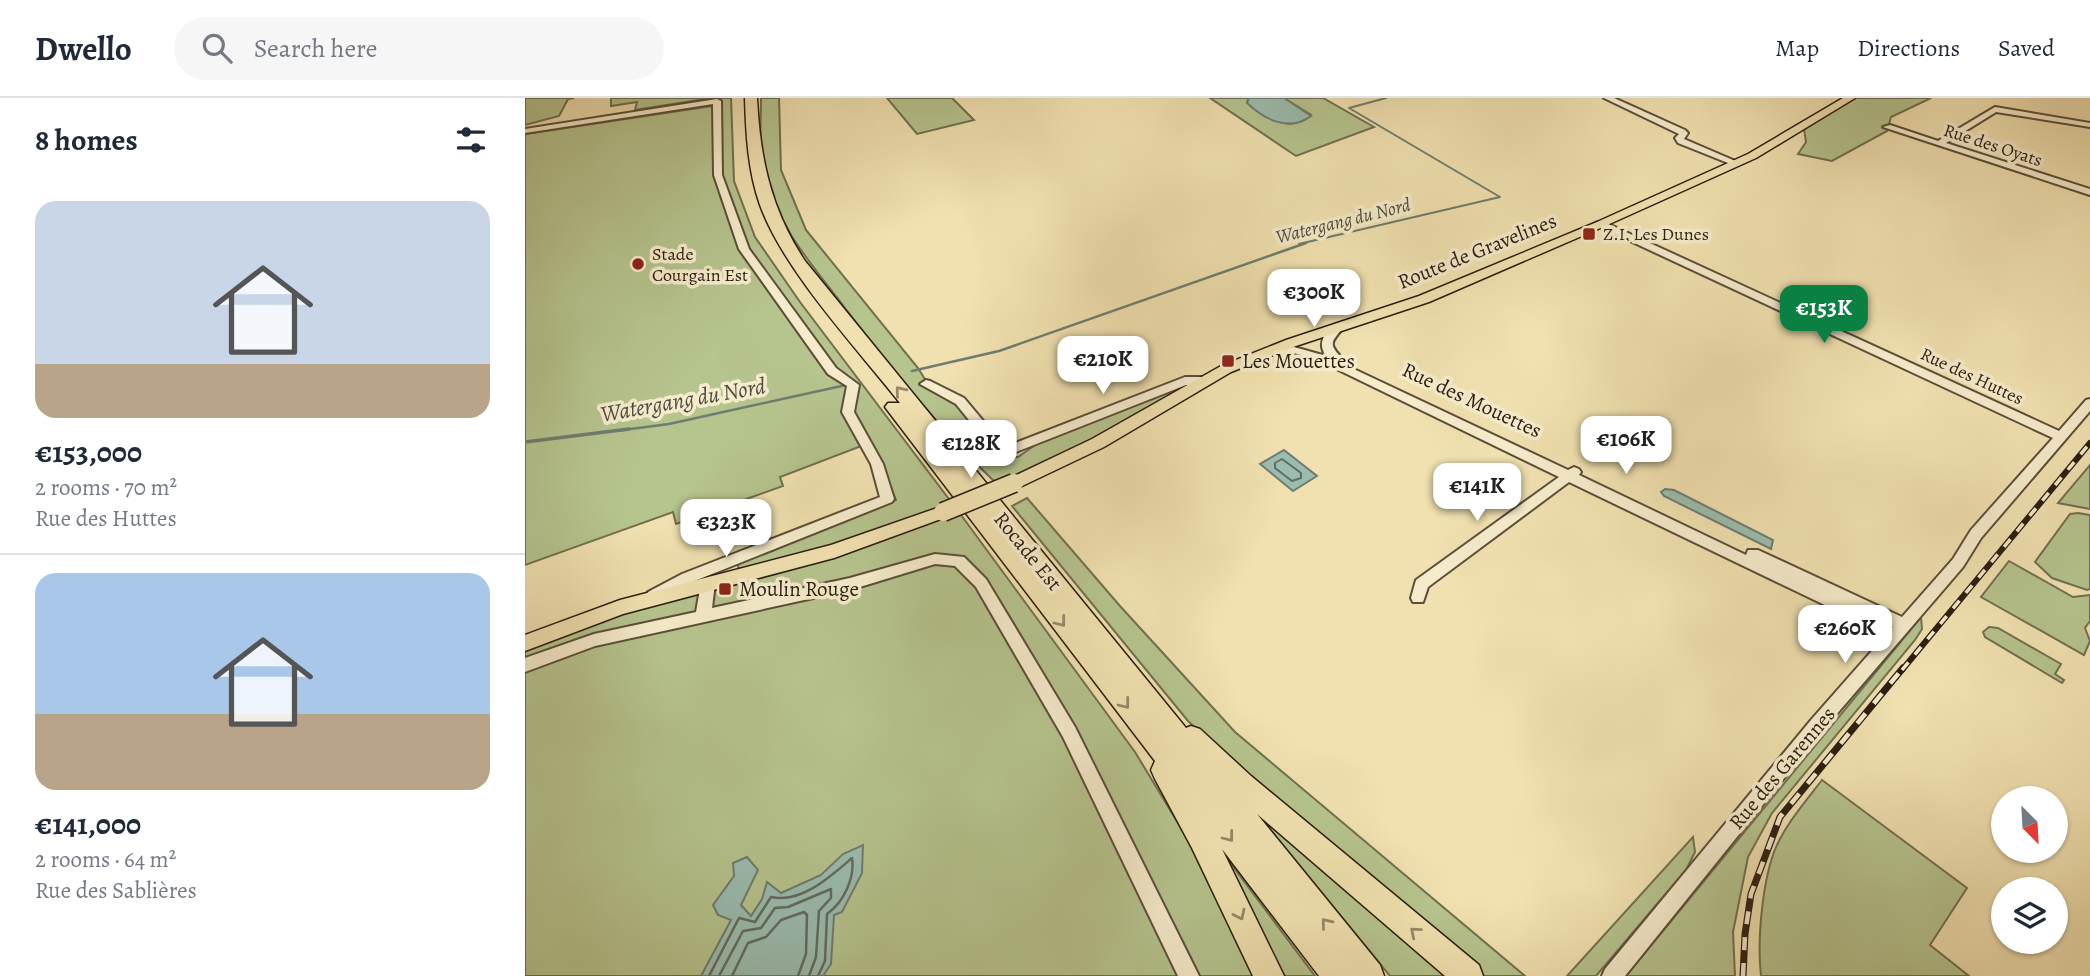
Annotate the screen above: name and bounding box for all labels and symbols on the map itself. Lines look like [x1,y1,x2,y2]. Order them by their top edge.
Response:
street label: Rue des Oyats [1941,118,2045,172]
water label: Watergang du Nord [1273,192,1413,250]
street label: Route de Gravelines [1393,206,1561,296]
place label: Z.I. Les Dunes [1603,222,1709,246]
marker: Z.I. Les Dunes [1581,226,1597,242]
place label: Stade Courgain Est [652,242,748,287]
marker: Stade Courgain Est [630,256,646,272]
pin: €300K [1265,270,1363,329]
pin: €153K [1775,286,1873,345]
pin: €210K [1054,336,1152,396]
street label: Rue des Huttes [1917,342,2027,410]
place label: Les Mouettes [1242,347,1355,375]
marker: Les Mouettes [1220,353,1236,369]
street label: Rue des Mouettes [1398,355,1546,445]
water label: Watergang du Nord [598,370,768,430]
one-way arrow [895,387,908,399]
pin: €106K [1577,416,1675,476]
pin: €128K [922,420,1020,480]
pin: €141K [1428,464,1526,523]
pin: €323K [677,500,775,559]
street label: Rocade Est [988,506,1068,596]
place label: Moulin Rouge [739,575,859,603]
marker: Moulin Rouge [717,581,733,597]
pin: €260K [1796,606,1894,665]
one-way arrow [1052,614,1065,626]
one-way arrow [1116,697,1129,709]
street label: Rue des Garennes [1722,701,1842,835]
north arrow [1991,786,2069,863]
one-way arrow [1220,829,1233,841]
one-way arrow [1232,908,1246,920]
one-way arrow [1322,918,1334,931]
one-way arrow [1411,928,1424,940]

